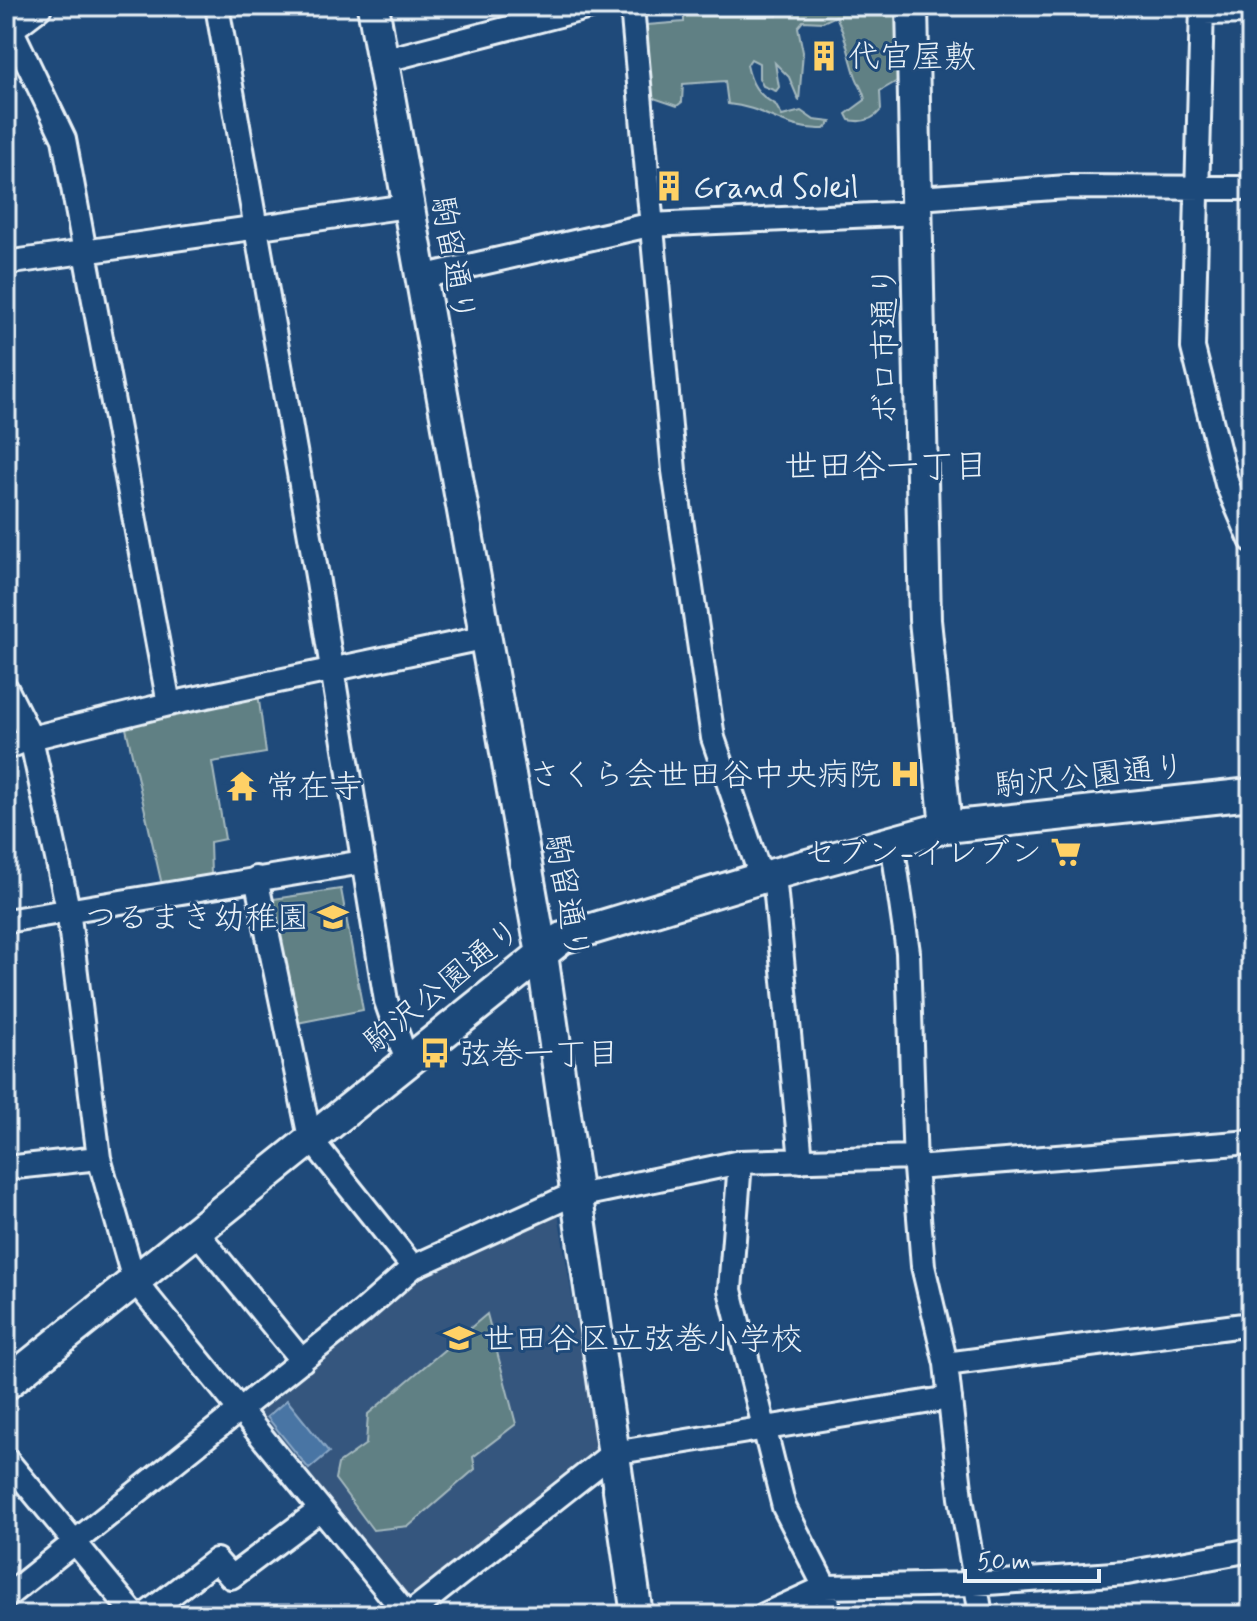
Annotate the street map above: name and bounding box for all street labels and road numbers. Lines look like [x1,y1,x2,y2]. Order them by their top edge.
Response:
street label: 駒留通り [420,193,484,326]
street label: ボロ市通り [865,265,907,425]
street label: 駒沢公園通り [993,746,1188,808]
street label: 駒留通り [534,831,598,964]
street label: 駒沢公園通り [355,910,531,1063]

